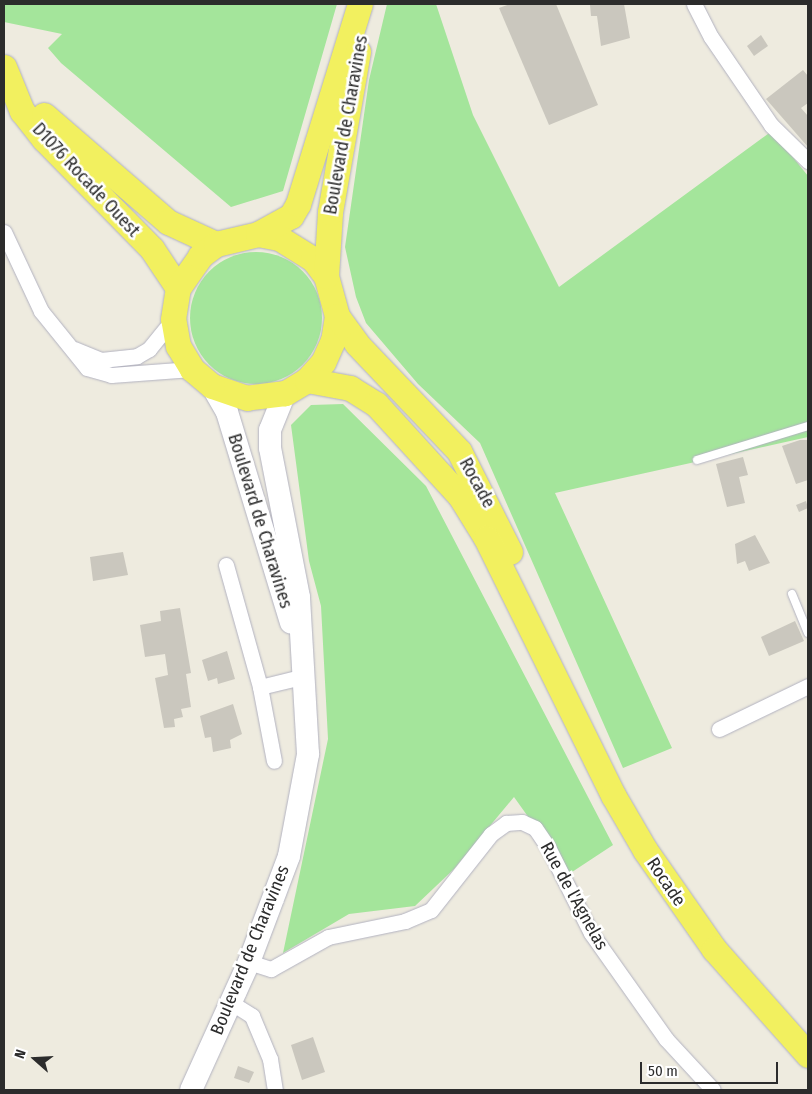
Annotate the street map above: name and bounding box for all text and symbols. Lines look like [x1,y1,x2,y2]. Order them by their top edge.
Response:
street label: Boulevard de Charavines [320,34,372,216]
street label: D1076 Rocade Ouest [28,119,144,241]
street label: Boulevard de Charavines [223,431,297,611]
street label: Rocade [454,454,500,512]
street label: Rue de l'Agnelas [535,838,613,954]
street label: Rocade [642,854,690,910]
street label: Boulevard de Charavines [206,862,294,1038]
north arrow [10,1034,60,1084]
text: N [11,1047,30,1061]
scale bar [642,1052,780,1084]
text: 50 m [648,1062,678,1080]

